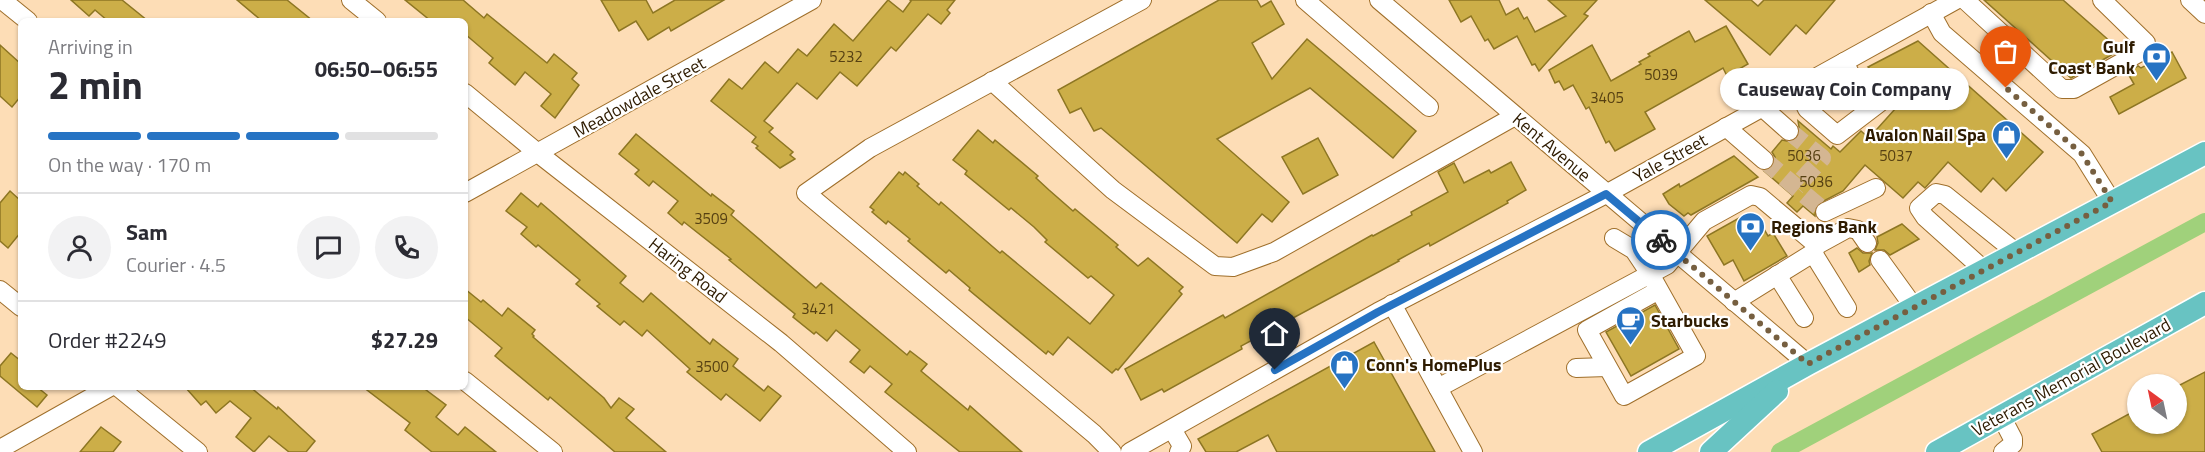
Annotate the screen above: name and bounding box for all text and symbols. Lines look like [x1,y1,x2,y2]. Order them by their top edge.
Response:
pin [1980,26,2031,88]
text: Arriving in [48,31,133,62]
place label: Gulf Coast Bank [2048,33,2136,81]
icon: bag [1989,35,2022,68]
bank icon: Gulf Coast Bank [2140,40,2172,82]
house number: 5232 [829,45,863,68]
street label: Meadowdale Street [568,49,711,145]
text: 06:50–06:55 [315,52,438,86]
text: 2 min [48,55,143,114]
house number: 5039 [1644,63,1678,86]
callout: Causeway Coin Company [1721,67,1970,109]
text: Causeway Coin Company [1738,73,1951,104]
house number: 3405 [1590,86,1624,109]
street label: Kent Avenue [1507,106,1597,188]
shop icon: Avalon Nail Spa [1991,118,2023,160]
place label: Avalon Nail Spa [1865,121,1986,148]
street label: Yale Street [1628,126,1713,189]
house number: 5036 [1787,144,1821,167]
house number: 5037 [1879,144,1913,167]
text: On the way · 170 m [48,149,211,180]
house number: 5036 [1799,170,1833,193]
house number: 3509 [694,207,728,230]
courier [1631,210,1691,270]
bank icon: Regions Bank [1734,210,1766,252]
place label: Regions Bank [1771,213,1878,240]
text: Sam [126,215,168,249]
button: person [48,216,111,279]
button: chat [297,216,360,279]
button: phone [375,216,438,279]
icon: bike [1645,224,1678,257]
street label: Haring Road [643,231,733,309]
text: Courier · 4.5 [126,249,226,280]
house number: 3421 [801,297,835,320]
cafe icon: Starbucks [1614,304,1646,346]
place label: Starbucks [1651,307,1729,334]
pin [1249,308,1300,370]
street label: Veterans Memorial Boulevard [1967,311,2175,443]
icon: home [1258,317,1291,350]
text: Order #2249 [48,323,167,357]
text: $27.29 [371,323,438,357]
shop icon: Conn's HomePlus [1329,348,1361,390]
place label: Conn's HomePlus [1366,351,1502,378]
house number: 3500 [695,355,729,378]
north arrow [2127,374,2187,434]
map controls [2127,374,2187,434]

